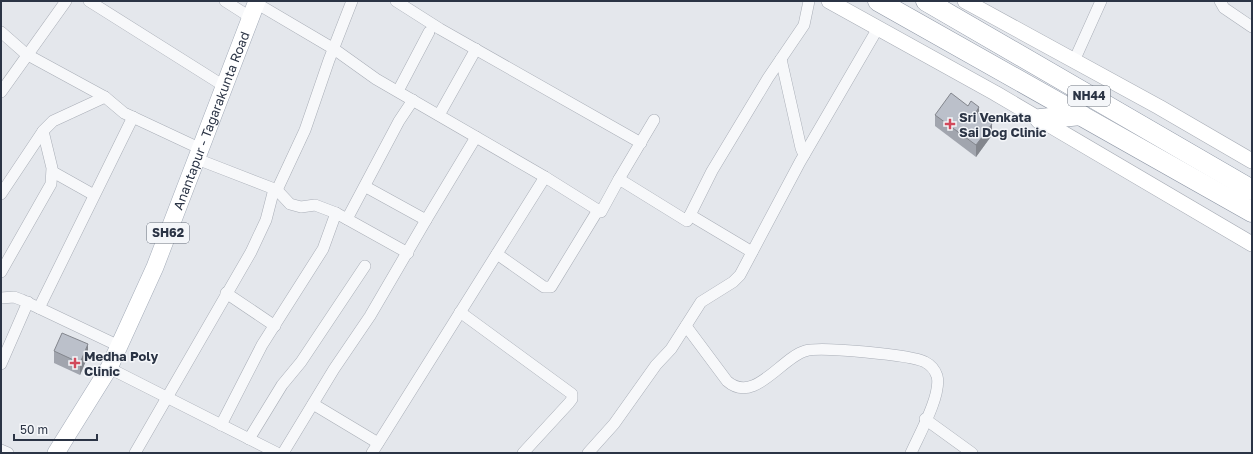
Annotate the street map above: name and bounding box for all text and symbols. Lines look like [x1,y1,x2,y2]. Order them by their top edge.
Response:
street label: Anantapur - Tagarakunta Road [170,29,253,212]
road number: NH44 [1068,86,1110,106]
place label: Sri Venkata Sai Dog Clinic [959,109,1047,140]
marker: Sri Venkata Sai Dog Clinic [944,118,956,130]
road number: SH62 [147,223,189,243]
place label: Medha Poly Clinic [84,348,158,379]
marker: Medha Poly Clinic [69,357,81,369]
scale bar [14,416,97,442]
text: 50 m [20,422,48,437]

